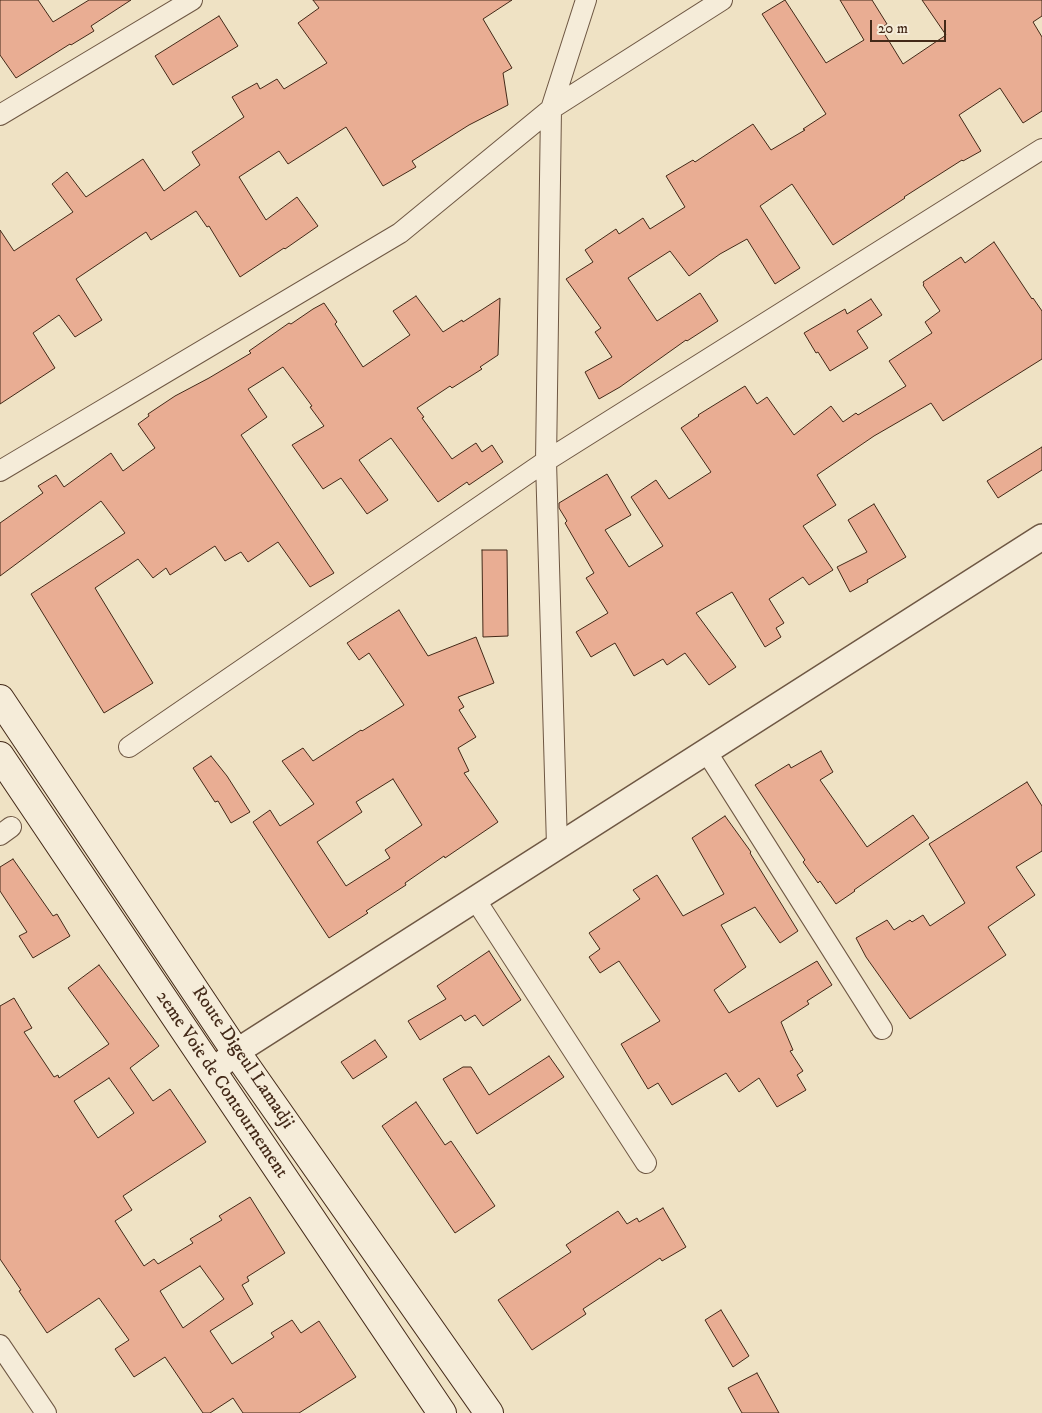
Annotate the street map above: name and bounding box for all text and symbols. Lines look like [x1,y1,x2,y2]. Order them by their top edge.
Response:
scale bar [872,10,948,42]
text: 20 m [878,19,908,38]
street label: Route Digeul Lamadji [186,982,298,1134]
street label: 2eme Voie de Contournement [150,987,292,1183]

